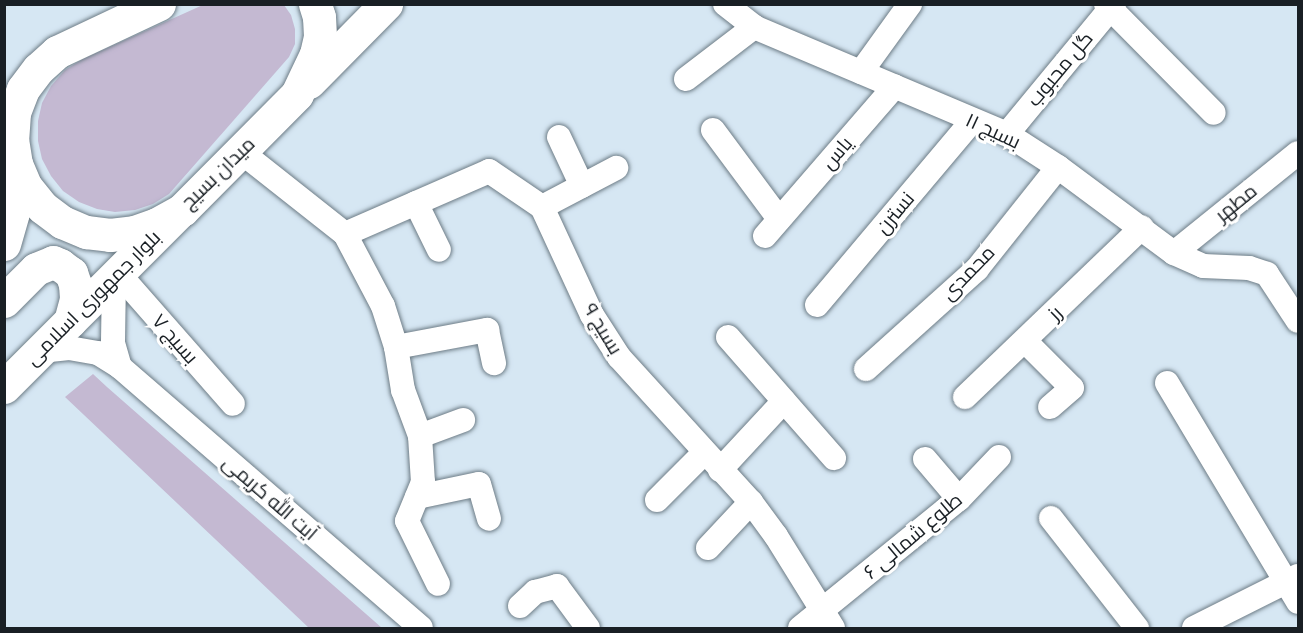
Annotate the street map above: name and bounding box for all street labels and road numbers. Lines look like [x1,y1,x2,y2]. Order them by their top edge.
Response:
street label: گل محبوب [1022,27,1098,111]
street label: بسیج ۱۱ [962,108,1024,154]
street label: میدان بسیج [176,132,260,214]
street label: یاس [816,132,858,174]
street label: مطهر [1210,179,1262,227]
street label: نسترن [870,187,920,239]
street label: بلوار جمهوری اسلامی [20,225,166,371]
street label: محمدی [936,241,1000,305]
street label: بسیج ۹ [578,299,628,359]
street label: رز [1043,301,1067,325]
street label: بسیج ۷ [147,309,203,369]
street label: آیت الله کریمی [218,450,322,546]
street label: طلوع شمالی ۶ [859,488,967,584]

